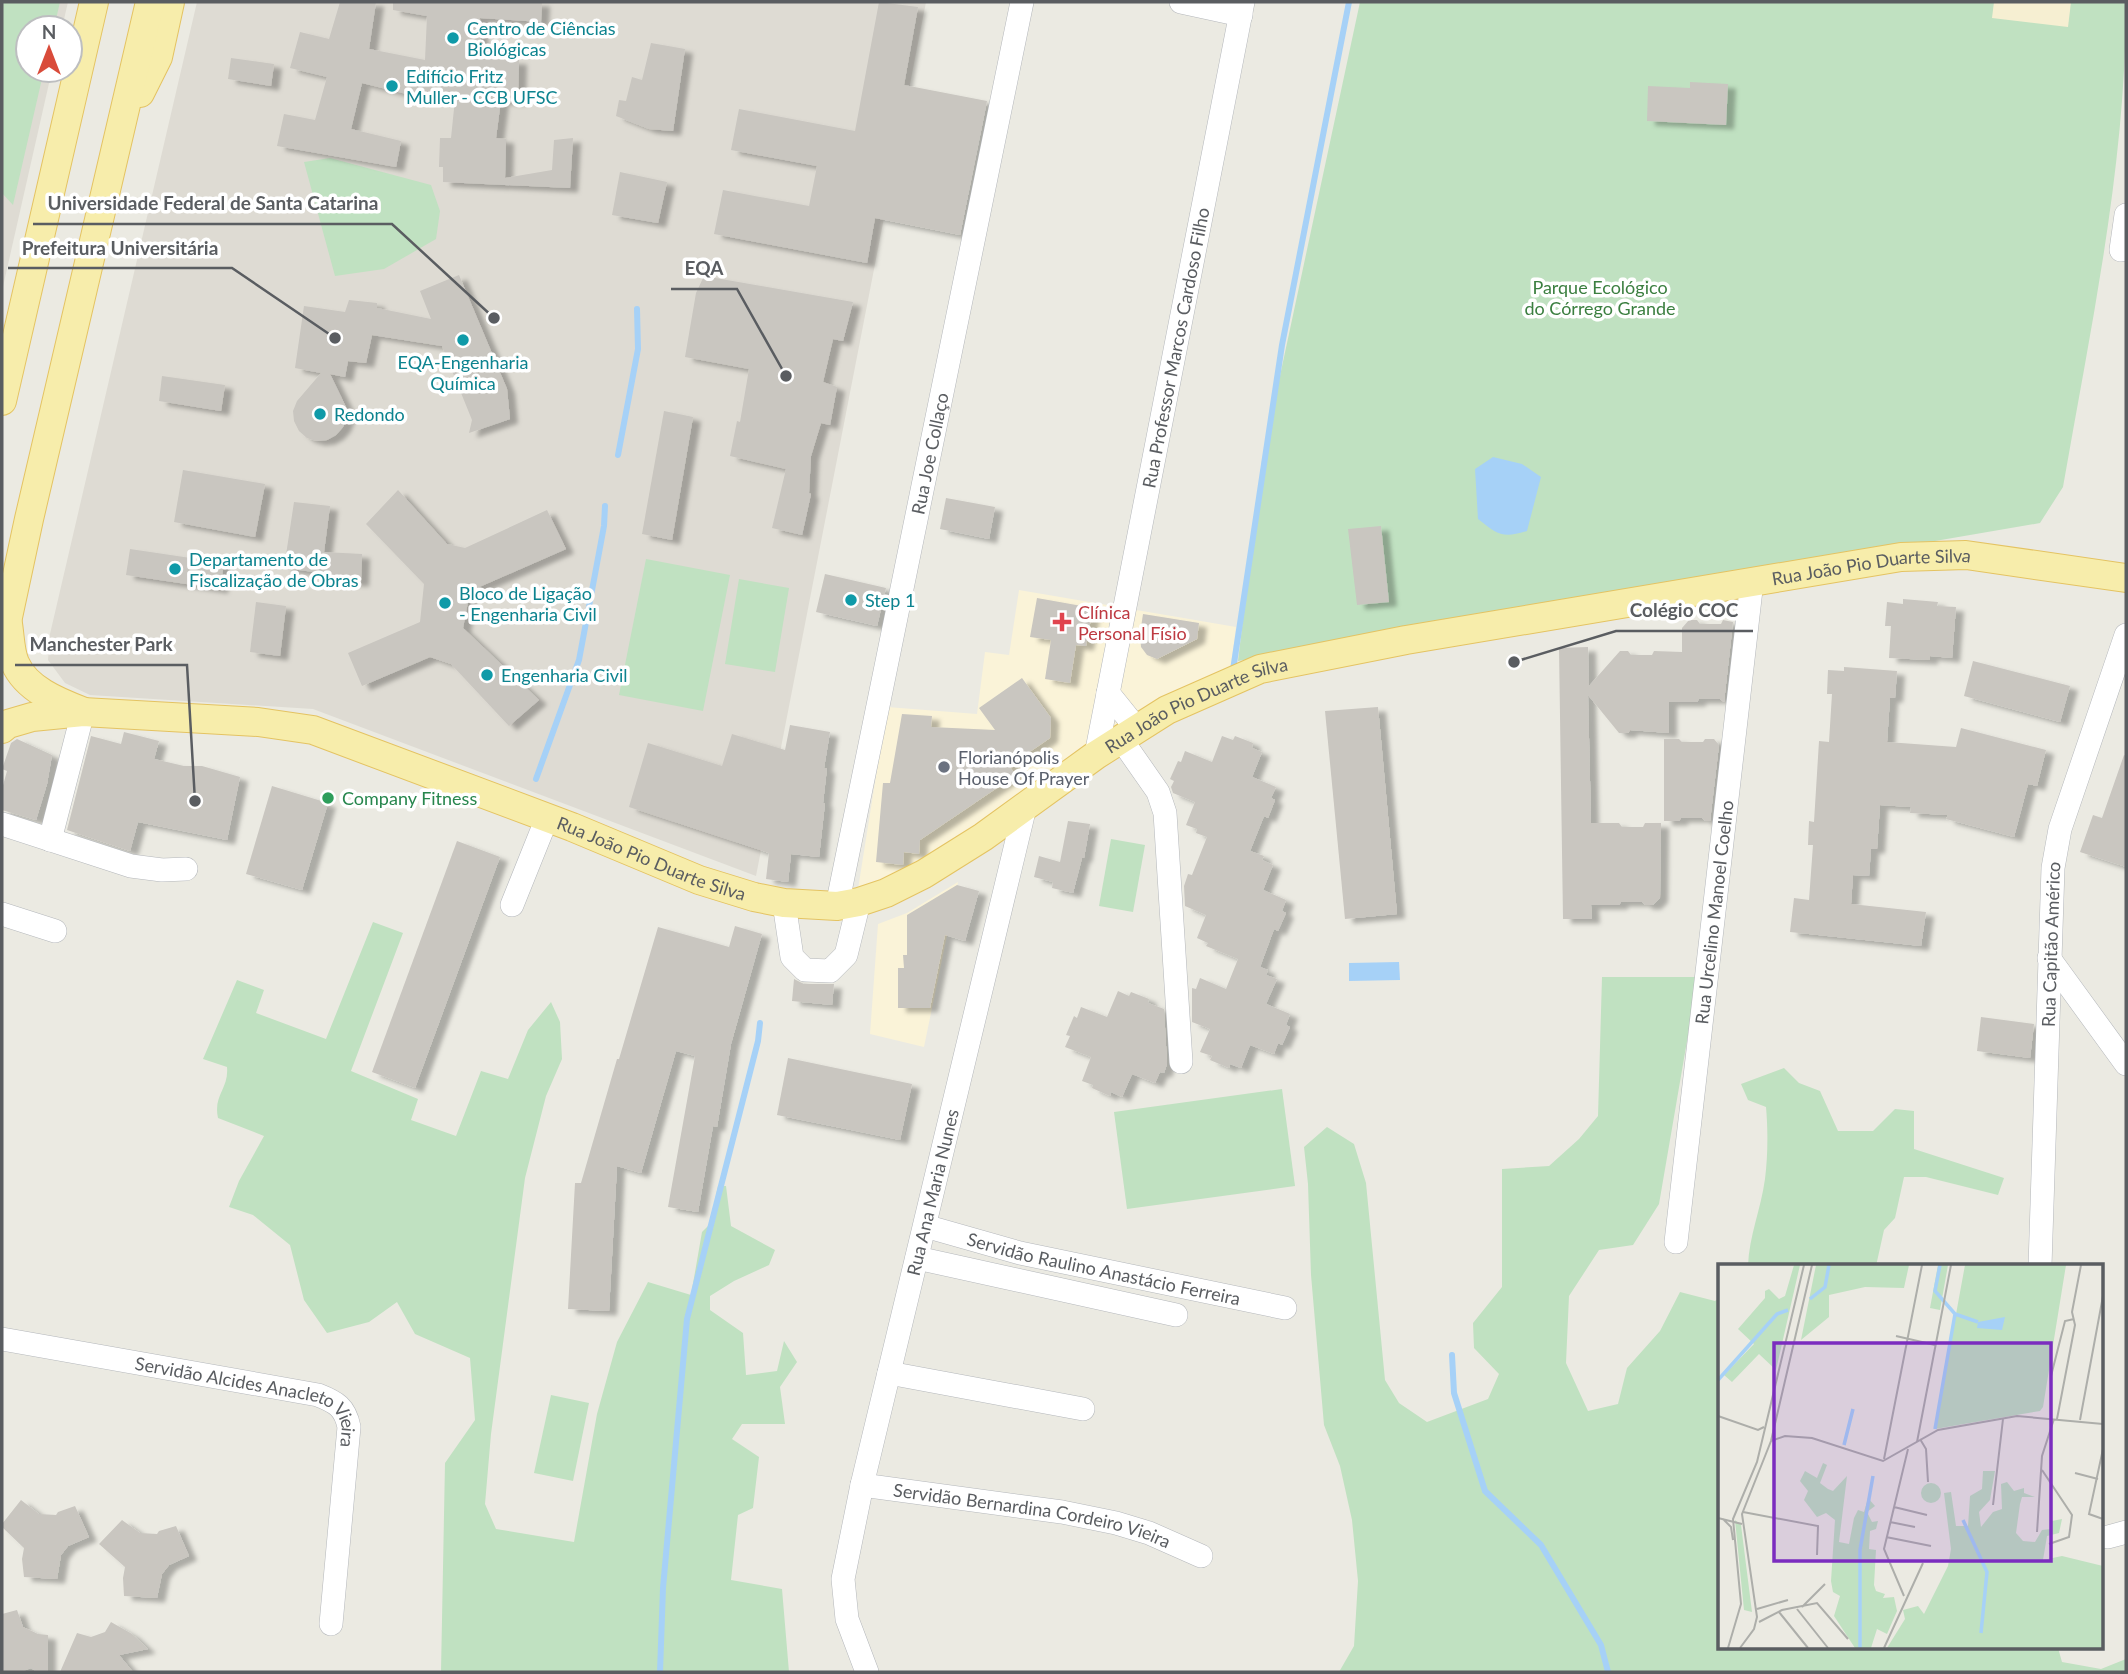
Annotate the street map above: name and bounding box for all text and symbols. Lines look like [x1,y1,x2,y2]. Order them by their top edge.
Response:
north arrow [14,14,84,84]
place label: Centro de Ciências Biológicas [467,17,616,60]
text: N [42,20,56,43]
marker: Centro de Ciências Biológicas [445,30,461,46]
place label: Edifício Fritz Muller - CCB UFSC [406,65,558,108]
marker: Edifício Fritz Muller - CCB UFSC [384,78,400,94]
callout: Universidade Federal de Santa Catarina [33,184,392,224]
text: Universidade Federal de Santa Catarina [48,191,378,214]
street label: Rua Professor Marcos Cardoso Filho [1137,206,1214,490]
callout: Prefeitura Universitária [8,228,232,268]
text: Prefeitura Universitária [22,236,218,259]
callout: EQA [671,249,737,289]
text: EQA [685,256,724,279]
park label: Parque Ecológico do Córrego Grande [1524,276,1676,319]
marker: EQA-Engenharia Química [455,332,471,348]
place label: EQA-Engenharia Química [398,351,528,394]
street label: Rua Joe Collaço [906,391,953,516]
place label: Redondo [334,403,405,425]
marker: Redondo [312,406,328,422]
street label: Rua João Pio Duarte Silva [1770,544,1973,590]
place label: Departamento de Fiscalização de Obras [189,548,359,591]
marker: Departamento de Fiscalização de Obras [167,561,183,577]
place label: Bloco de Ligação - Engenharia Civil [459,582,597,625]
place label: Step 1 [865,589,915,611]
callout: Colégio COC [1616,591,1753,631]
marker: Step 1 [843,592,859,608]
marker: Bloco de Ligação - Engenharia Civil [437,595,453,611]
text: Colégio COC [1630,598,1739,621]
place label: Clínica Personal Físio [1078,601,1187,644]
marker: Clínica Personal Físio [1052,612,1072,632]
callout: Manchester Park [15,625,187,665]
text: Manchester Park [29,632,173,655]
street label: Rua João Pio Duarte Silva [1101,653,1290,758]
place label: Engenharia Civil [501,664,628,686]
marker: Engenharia Civil [479,667,495,683]
place label: Florianópolis House Of Prayer [958,746,1090,789]
marker: Florianópolis House Of Prayer [936,759,952,775]
place label: Company Fitness [342,787,477,809]
marker: Company Fitness [320,790,336,806]
street label: Rua Urcelino Manoel Coelho [1690,799,1738,1025]
street label: Rua João Pio Duarte Silva [554,811,749,905]
street label: Rua Capitão Américo [2037,860,2065,1027]
street label: Rua Ana Maria Nunes [902,1106,963,1278]
street label: Servidão Raulino Anastácio Ferreira [965,1228,1242,1309]
inset map [1718,1264,2104,1650]
street label: Servidão Alcides Anacleto Vieira [133,1352,360,1448]
street label: Servidão Bernardina Cordeiro Vieira [892,1478,1174,1552]

